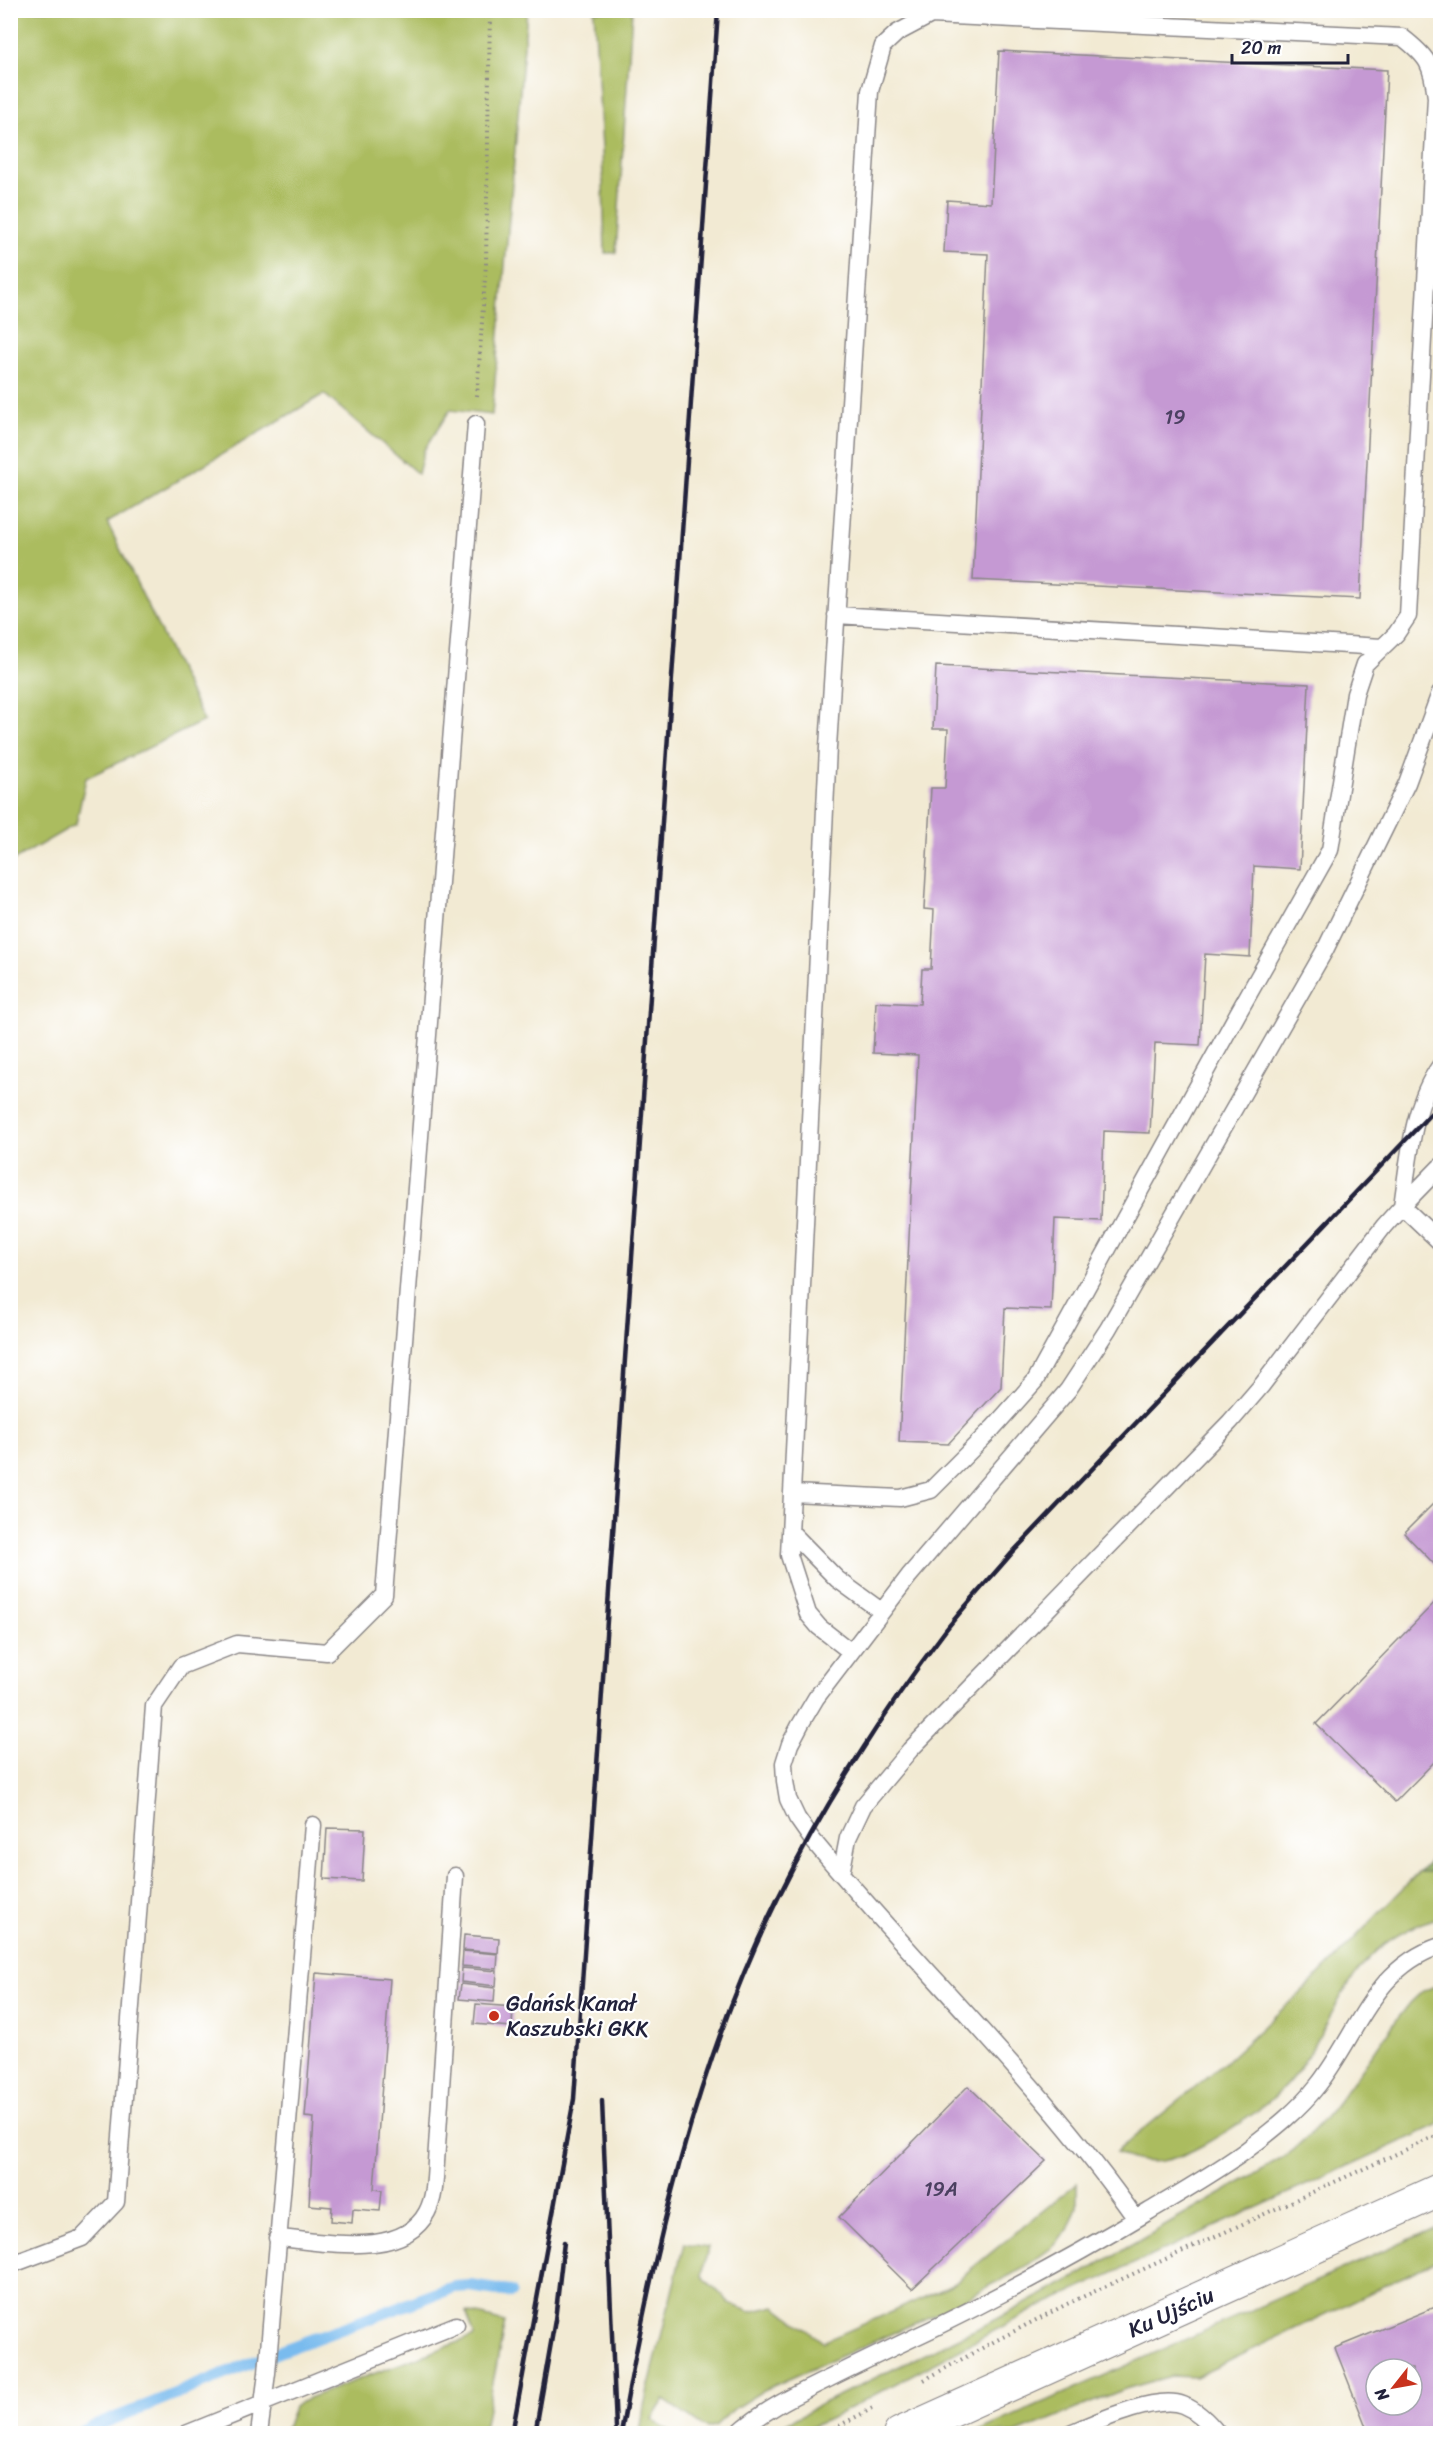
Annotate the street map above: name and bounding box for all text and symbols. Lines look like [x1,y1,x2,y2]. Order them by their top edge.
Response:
scale bar [1232,27,1348,65]
text: 20 m [1241,32,1281,64]
house number: 19 [1165,400,1185,435]
place label: Gdańsk Kanał Kaszubski GKK [506,1984,649,2048]
marker: Gdańsk Kanał Kaszubski GKK [487,2009,501,2023]
house number: 19A [924,2172,958,2207]
street label: Ku Ujściu [1121,2275,1221,2349]
north arrow [1364,2357,1424,2417]
text: N [1366,2381,1397,2408]

